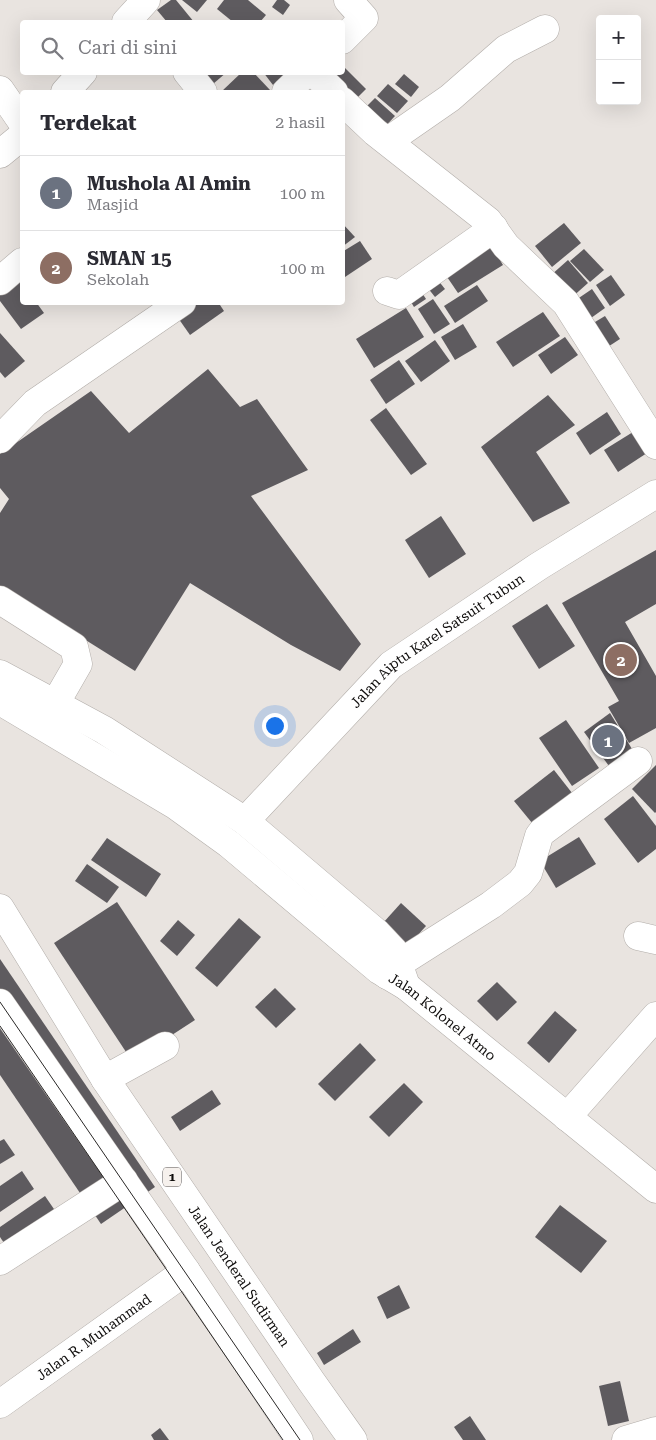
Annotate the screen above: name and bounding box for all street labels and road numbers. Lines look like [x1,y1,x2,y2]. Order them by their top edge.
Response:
street label: Jalan Aiptu Karel Satsuit Tubun [347,570,527,711]
street label: Jalan Kolonel Atmo [386,970,499,1064]
road number: 1 [163,1168,181,1186]
street label: Jalan Jenderal Sudirman [185,1202,293,1350]
street label: Jalan R. Muhammad [33,1291,154,1384]

